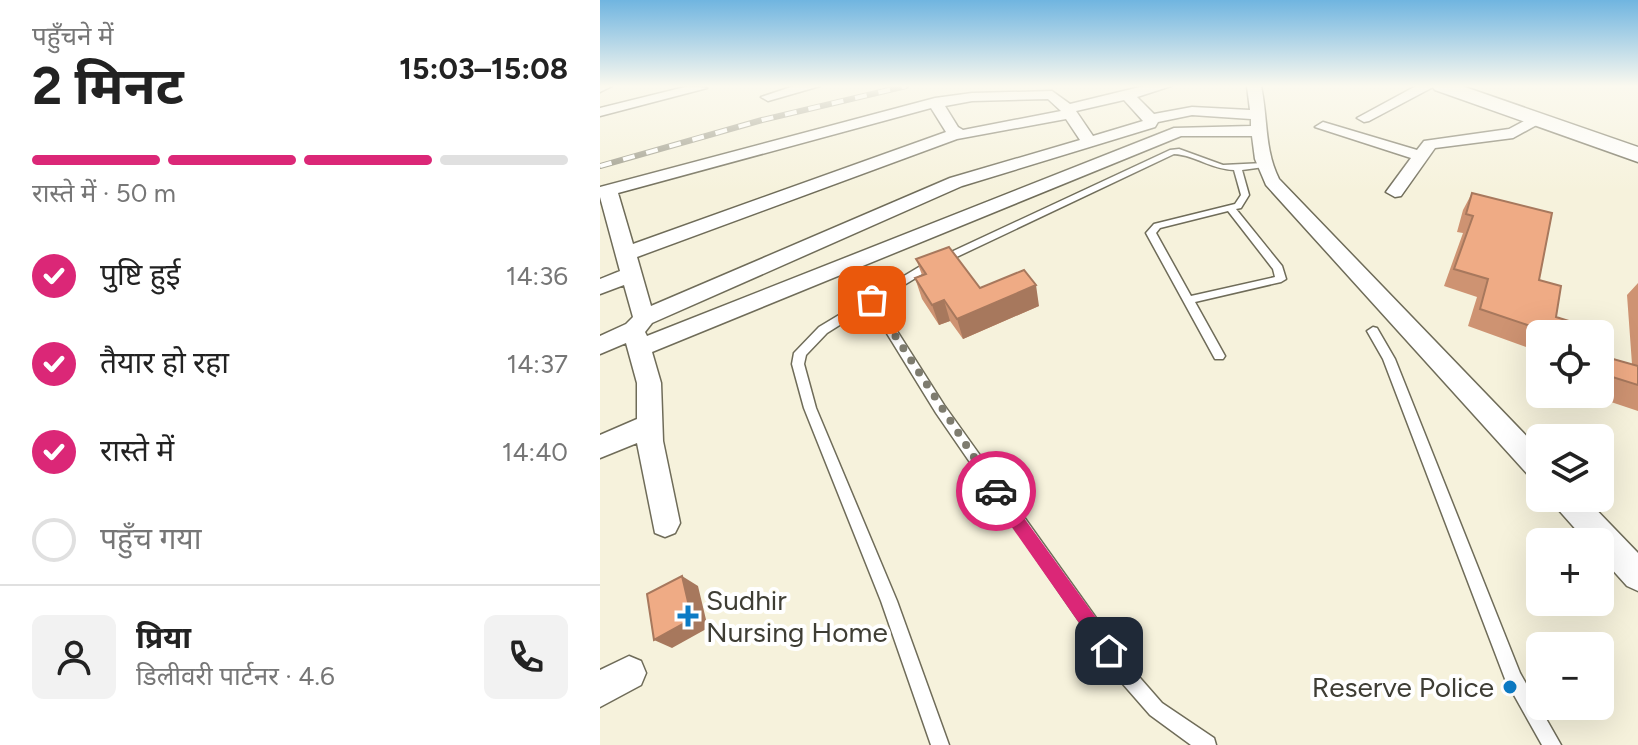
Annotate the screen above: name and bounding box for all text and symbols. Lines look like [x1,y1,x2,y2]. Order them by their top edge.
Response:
text: पहुँचने में [32,20,113,52]
text: 15:03–15:08 [399,50,568,87]
text: 2 मिनट [32,55,184,117]
text: रास्ते में · 50 m [32,177,176,209]
icon: check [32,254,76,298]
text: पुष्टि हुई [100,256,180,293]
text: 14:36 [506,260,568,292]
pin [838,266,906,334]
icon: bag [850,278,894,322]
map controls [1526,320,1614,720]
button: locate [1526,320,1614,408]
icon: check [32,342,76,386]
text: तैयार हो रहा [100,344,229,381]
text: 14:37 [506,348,568,380]
button: layers [1526,424,1614,512]
icon: check [32,430,76,474]
text: रास्ते में [100,432,174,469]
text: 14:40 [502,436,568,468]
courier [956,451,1036,531]
icon: car [974,469,1018,513]
text: पहुँच गया [100,520,202,557]
button: + [1526,528,1614,616]
place label: Sudhir Nursing Home [706,583,888,649]
marker: Sudhir Nursing Home [677,605,699,627]
button: person [32,615,116,699]
button: phone [484,615,568,699]
pin [1075,617,1143,685]
text: प्रिया [136,619,191,656]
icon: home [1087,629,1131,673]
button: − [1526,632,1614,720]
text: डिलीवरी पार्टनर · 4.6 [136,660,335,692]
place label: Reserve Police [1312,670,1494,704]
marker: Reserve Police [1501,678,1519,696]

